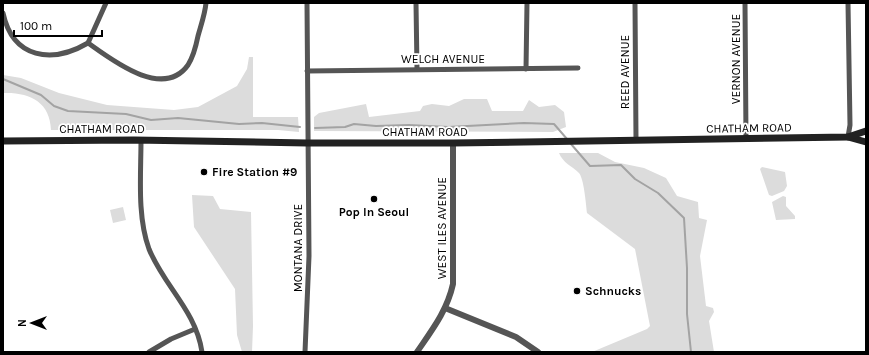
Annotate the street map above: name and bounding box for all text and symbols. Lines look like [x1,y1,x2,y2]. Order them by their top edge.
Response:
scale bar [14,12,102,38]
street label: VERNON AVENUE [729,14,743,104]
text: 100 m [20,19,52,33]
street label: REED AVENUE [618,35,632,109]
street label: WELCH AVENUE [401,52,485,66]
street label: CHATHAM ROAD [706,120,792,136]
street label: CHATHAM ROAD [59,122,145,136]
street label: CHATHAM ROAD [382,125,468,139]
place label: Fire Station #9 [212,165,297,179]
marker: Fire Station #9 [199,167,209,177]
street label: WEST ILES AVENUE [435,177,449,279]
marker: Pop In Seoul [369,194,379,204]
street label: MONTANA DRIVE [291,204,305,292]
place label: Pop In Seoul [339,205,409,219]
place label: Schnucks [585,284,641,298]
marker: Schnucks [572,286,582,296]
north arrow [12,303,52,343]
text: N [16,319,29,327]

